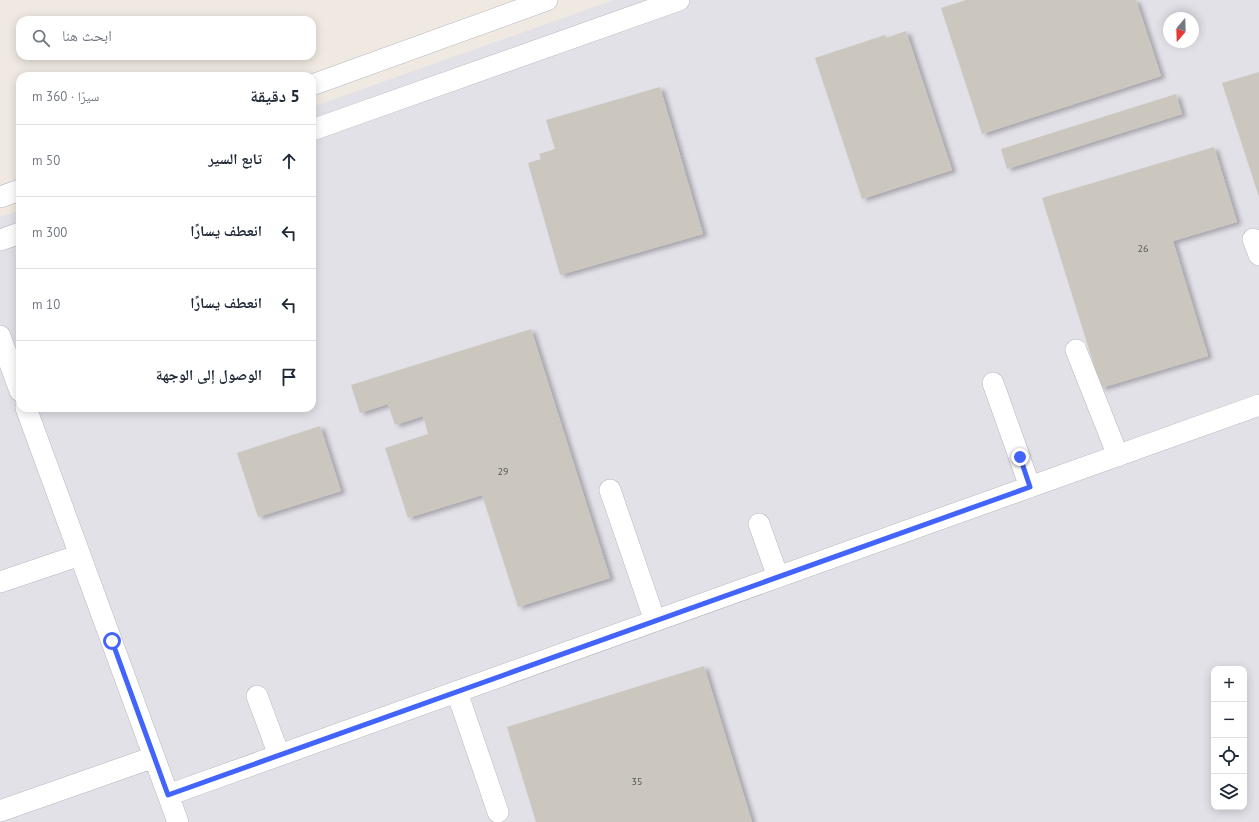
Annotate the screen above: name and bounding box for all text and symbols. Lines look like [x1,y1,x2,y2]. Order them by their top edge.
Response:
north arrow [1163,12,1199,48]
search box [16,16,316,60]
text: ابحث هنا [62,26,112,45]
icon: search [30,27,52,49]
text: 5 دقيقة [250,85,300,107]
text: سيرًا · 360 m [32,88,99,105]
text: تابع السير [208,149,262,168]
icon: ahead [278,150,300,172]
text: 50 m [32,152,60,169]
text: انعطف يسارًا [190,221,262,240]
icon: left [278,222,300,244]
text: 300 m [32,224,67,241]
house number: 26 [1138,242,1148,255]
text: انعطف يسارًا [190,293,262,312]
icon: left [278,294,300,316]
text: 10 m [32,296,60,313]
text: الوصول إلى الوجهة [156,365,262,384]
icon: arrive [278,366,300,388]
route end [1011,448,1029,466]
house number: 29 [498,465,508,478]
route start [103,632,121,650]
map controls [1211,666,1247,810]
button: + [1211,666,1247,702]
button: − [1211,702,1247,738]
button: locate [1211,738,1247,774]
button: layers [1211,774,1247,810]
house number: 35 [632,775,642,788]

